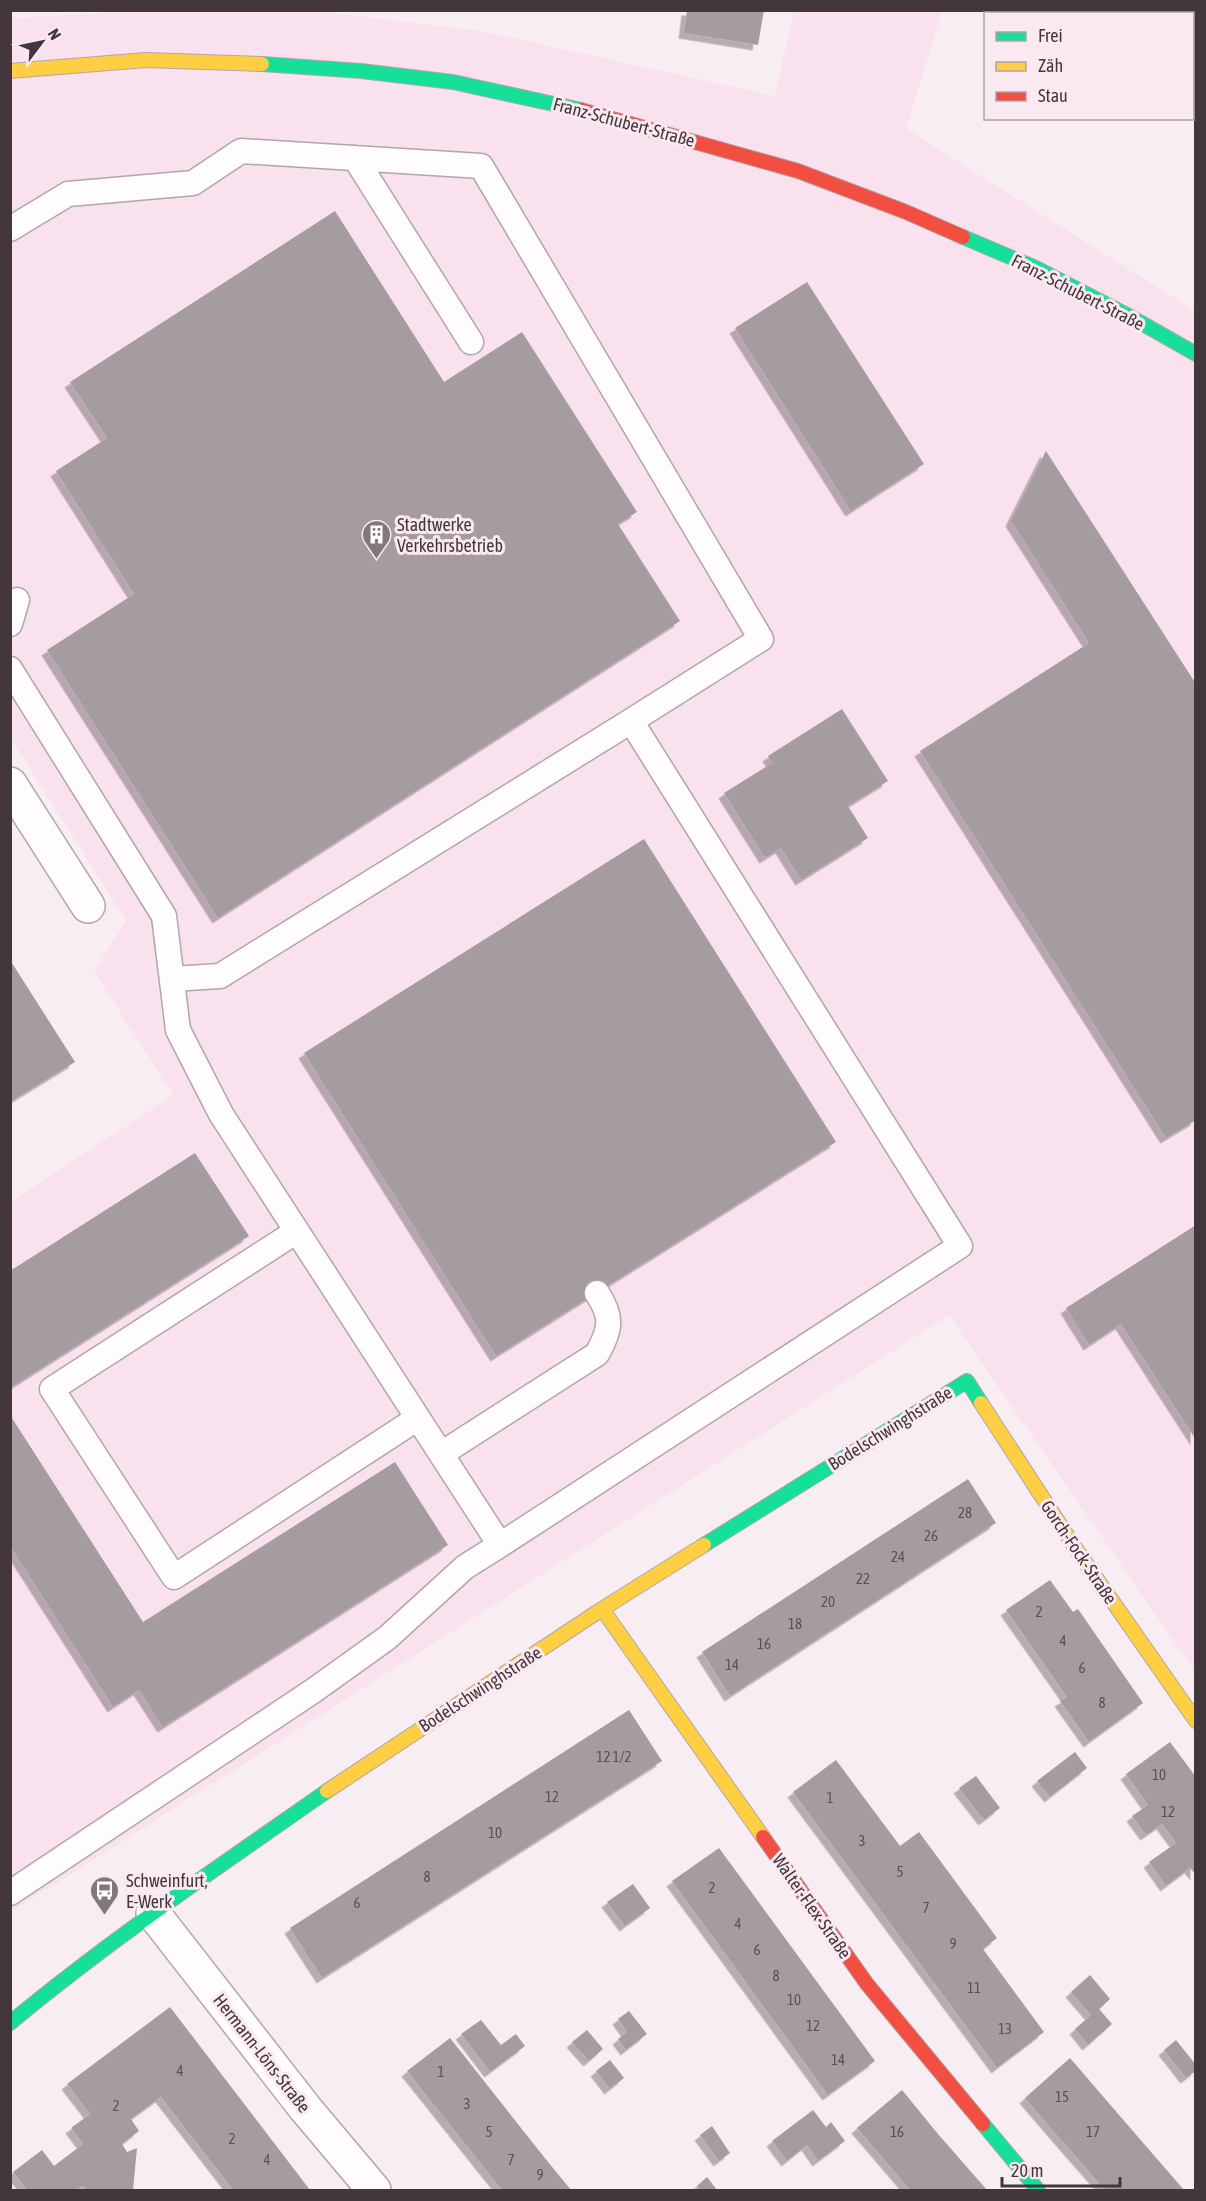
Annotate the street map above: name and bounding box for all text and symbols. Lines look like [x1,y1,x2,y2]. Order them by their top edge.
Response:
north arrow [12,12,72,72]
legend [984,12,1194,120]
text: N [45,25,65,43]
text: Frei [1038,25,1063,46]
text: Zäh [1038,55,1063,76]
text: Stau [1038,85,1068,106]
street label: Franz-Schubert-Straße [551,93,697,151]
street label: Franz-Schubert-Straße [1008,250,1148,334]
place label: Stadtwerke Verkehrsbetrieb [397,514,503,556]
building icon: Stadtwerke Verkehrsbetrieb [360,518,392,560]
street label: Bodelschwinghstraße [824,1382,956,1474]
street label: Gorch-Fock-Straße [1037,1496,1121,1608]
house number: 28 [958,1504,972,1521]
house number: 26 [924,1527,938,1544]
house number: 24 [891,1548,905,1565]
house number: 22 [856,1570,870,1587]
house number: 20 [821,1593,835,1610]
house number: 2 [1035,1603,1043,1620]
house number: 18 [788,1615,802,1632]
house number: 4 [1059,1632,1067,1649]
house number: 16 [757,1635,771,1652]
street label: Bodelschwinghstraße [415,1642,545,1736]
house number: 14 [725,1656,739,1673]
house number: 6 [1078,1659,1086,1676]
house number: 8 [1098,1694,1106,1711]
house number: 12 1/2 [596,1748,632,1765]
house number: 10 [1152,1766,1166,1783]
house number: 12 [545,1788,559,1805]
house number: 1 [826,1789,834,1806]
house number: 12 [1161,1803,1175,1820]
house number: 10 [488,1824,502,1841]
house number: 3 [858,1832,866,1849]
street label: Walter-Flex-Straße [768,1850,856,1962]
house number: 5 [896,1863,904,1880]
house number: 8 [423,1868,431,1885]
place label: Schweinfurt, E-Werk [126,1870,208,1912]
bus stop icon: Schweinfurt, E-Werk [89,1874,121,1916]
house number: 2 [708,1879,716,1896]
house number: 6 [353,1894,361,1911]
house number: 7 [922,1899,930,1916]
house number: 4 [734,1915,742,1932]
house number: 9 [949,1935,957,1952]
house number: 6 [753,1941,761,1958]
house number: 8 [772,1967,780,1984]
house number: 11 [967,1979,981,1996]
street label: Hermann-Löns-Straße [209,1989,315,2117]
house number: 10 [787,1991,801,2008]
house number: 12 [806,2017,820,2034]
house number: 13 [998,2020,1012,2037]
house number: 14 [831,2051,845,2068]
house number: 4 [176,2062,184,2079]
house number: 1 [437,2063,445,2080]
house number: 15 [1055,2088,1069,2105]
house number: 3 [463,2095,471,2112]
house number: 2 [112,2097,120,2114]
house number: 5 [485,2123,493,2140]
house number: 16 [890,2123,904,2140]
house number: 17 [1086,2123,1100,2140]
house number: 2 [228,2130,236,2147]
scale bar [1002,2150,1120,2188]
house number: 4 [263,2151,271,2168]
house number: 7 [507,2151,515,2168]
text: 20 m [1011,2160,1043,2181]
house number: 9 [536,2166,544,2183]

